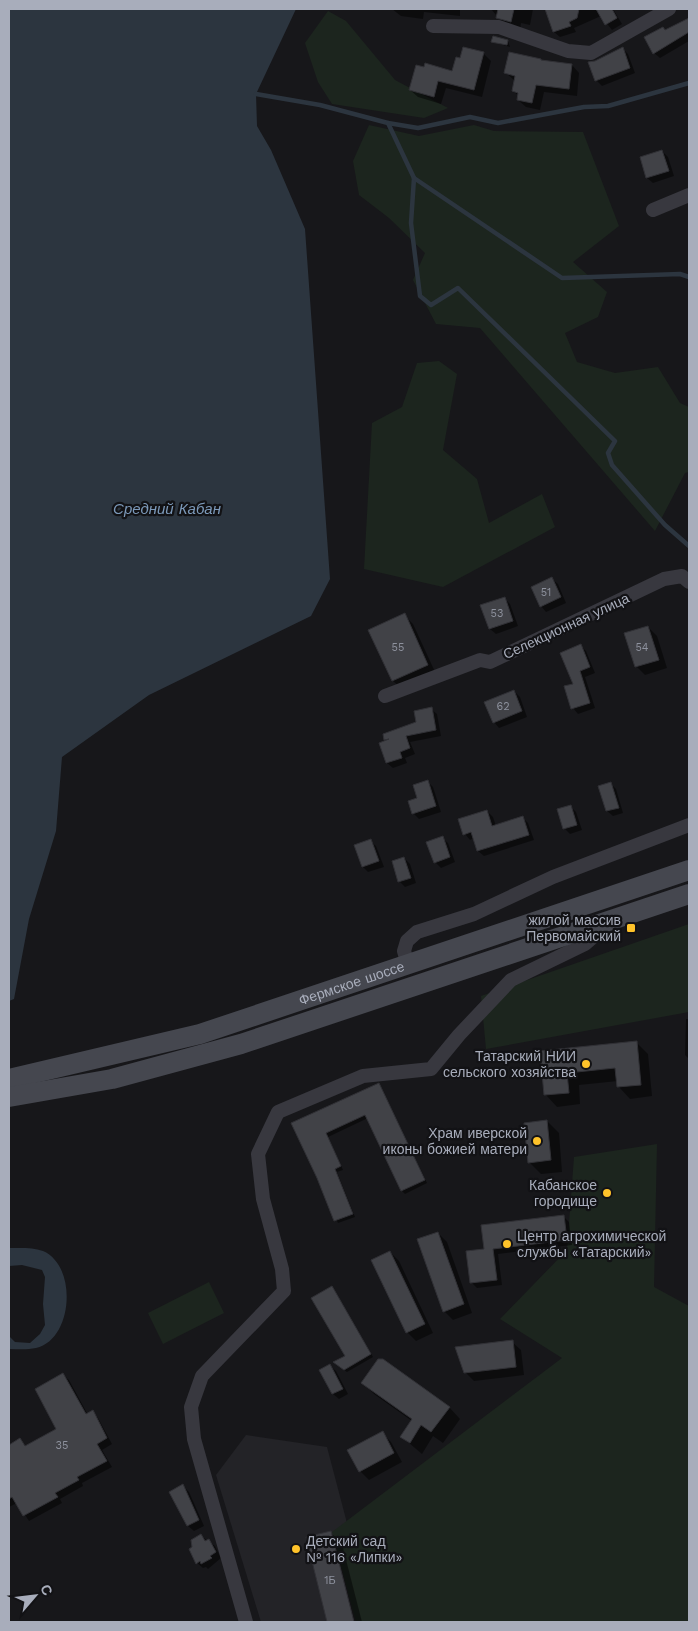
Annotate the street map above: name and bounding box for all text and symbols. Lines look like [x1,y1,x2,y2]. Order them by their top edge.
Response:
water label: Средний Кабан [113,500,221,518]
house number: 51 [541,586,551,599]
street label: Селекционная улица [500,590,632,662]
house number: 53 [491,607,503,620]
house number: 55 [392,641,404,654]
house number: 54 [635,641,649,654]
house number: 62 [496,700,510,713]
place label: жилой массив Первомайский [526,912,621,944]
marker: жилой массив Первомайский [625,922,637,934]
street label: Фермское шоссе [297,958,407,1008]
place label: Татарский НИИ сельского хозяйства [443,1048,576,1080]
marker: Татарский НИИ сельского хозяйства [580,1058,592,1070]
place label: Храм иверской иконы божией матери [383,1125,527,1157]
marker: Храм иверской иконы божией матери [531,1135,543,1147]
place label: Кабанское городище [529,1177,597,1209]
marker: Кабанское городище [601,1187,613,1199]
place label: Центр агрохимической службы «Татарский» [517,1228,666,1260]
marker: Центр агрохимической службы «Татарский» [501,1238,513,1250]
house number: 35 [56,1439,68,1452]
place label: Детский сад № 116 «Липки» [306,1533,402,1565]
marker: Детский сад № 116 «Липки» [290,1543,302,1555]
north arrow [10,1571,60,1621]
house number: 1Б [324,1574,336,1587]
text: С [37,1582,56,1598]

